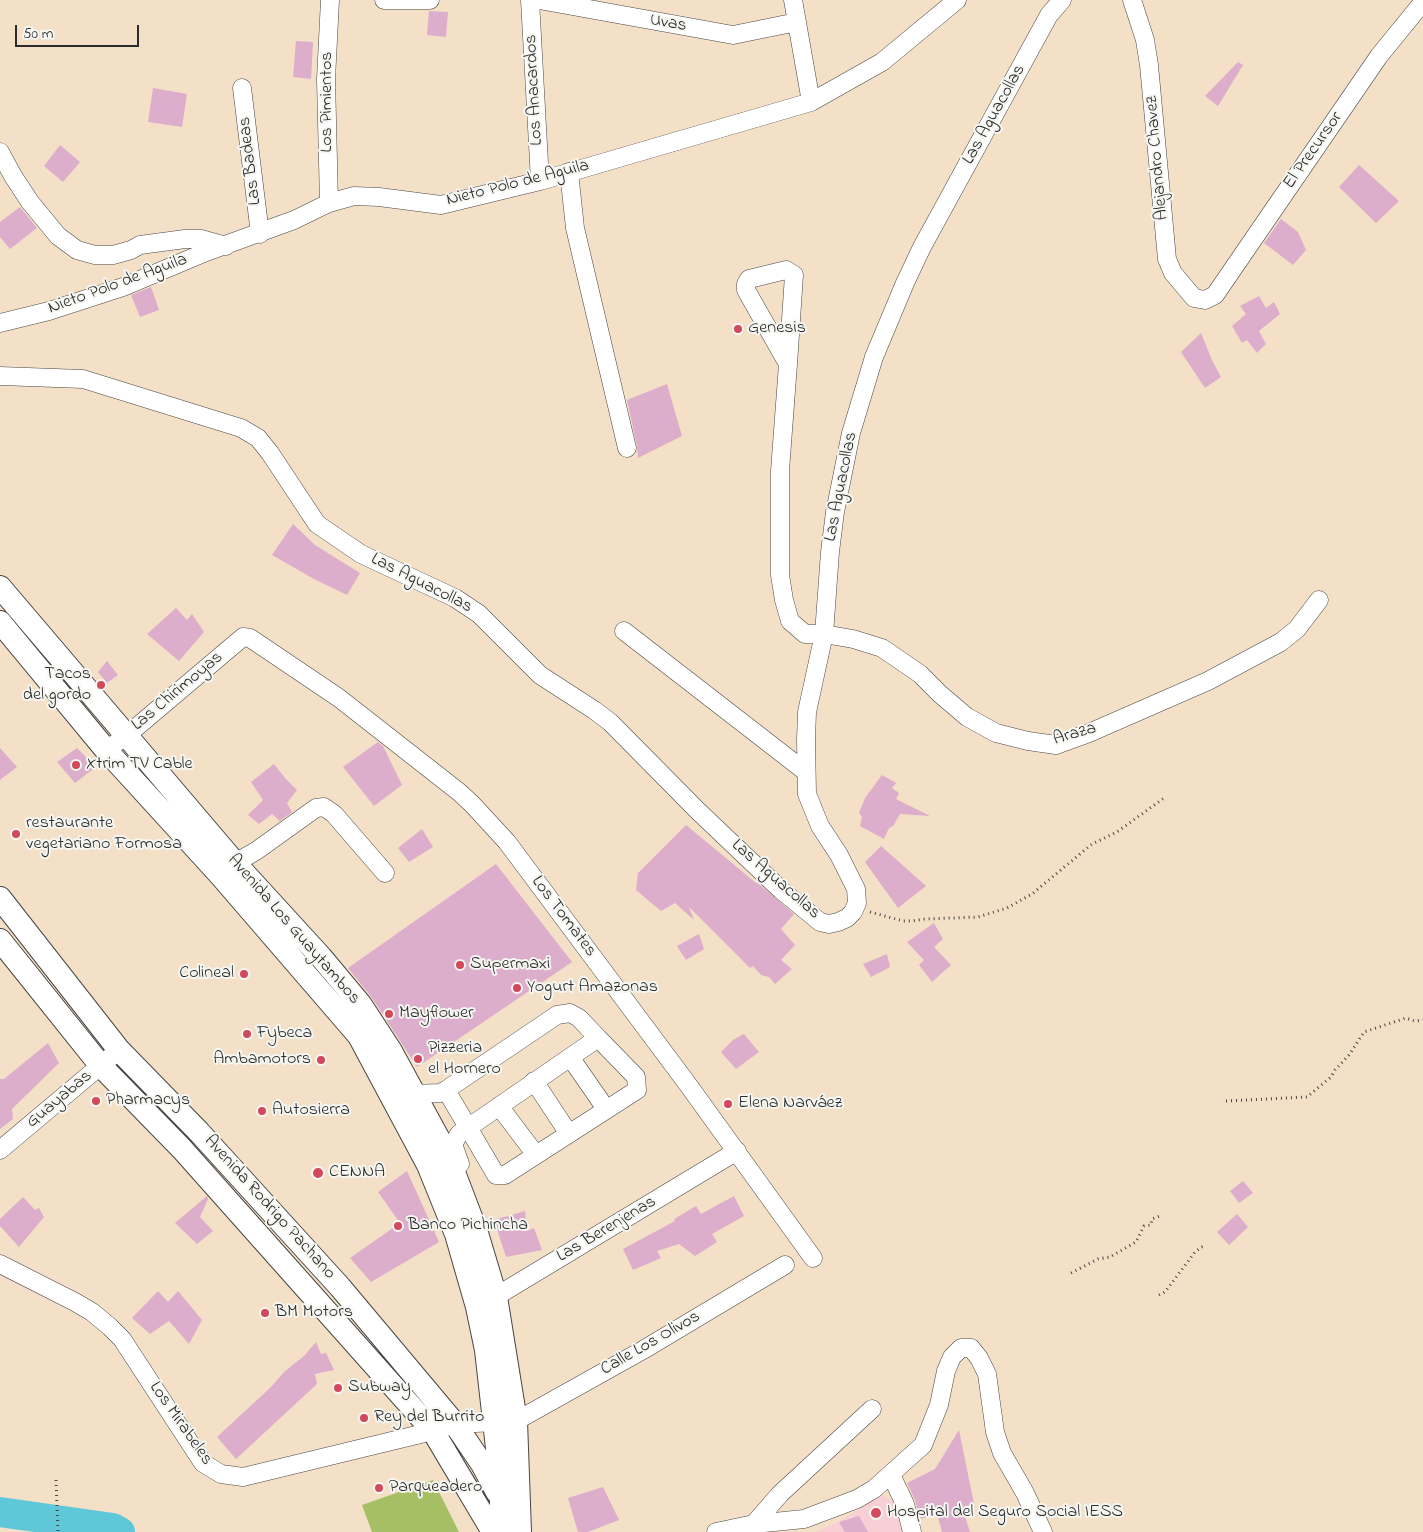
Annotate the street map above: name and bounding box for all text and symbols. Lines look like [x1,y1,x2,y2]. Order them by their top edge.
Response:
street label: Uvas [648,10,688,38]
scale bar [18,15,141,47]
text: 50 m [23,23,53,45]
street label: Los Anacardos [521,34,549,146]
street label: Los Pimientos [317,52,339,152]
street label: Las Aguacollas [959,61,1031,169]
street label: Alejandro Chavez [1142,95,1174,221]
street label: El Precursor [1280,108,1348,194]
street label: Las Badeas [235,116,267,206]
street label: Nieto Polo de Aguila [444,156,592,212]
street label: Nieto Polo de Aguila [45,250,191,320]
place label: Genesis [748,318,806,340]
marker: Genesis [732,323,744,335]
street label: Las Aguacollas [821,430,863,544]
street label: Las Aguacollas [367,549,475,619]
street label: Las Chirimoyas [128,647,228,737]
place label: Tacos del gordo [23,664,91,706]
marker: Tacos del gordo [95,679,107,691]
street label: Araza [1051,719,1099,751]
place label: Xtrim TV Cable [86,754,193,776]
marker: Xtrim TV Cable [70,759,82,771]
place label: restaurante vegetariano Formosa [26,813,182,856]
marker: restaurante vegetariano Formosa [10,828,22,840]
street label: Las Aguacollas [726,835,824,925]
street label: Avenida Los Guaytambos [222,851,364,1009]
street label: Los Tomates [526,872,600,962]
place label: Supermaxi [470,954,550,976]
marker: Supermaxi [454,959,466,971]
place label: Colineal [179,963,234,985]
marker: Colineal [238,968,250,980]
place label: Yogurt Amazonas [527,977,658,999]
marker: Yogurt Amazonas [511,982,523,994]
place label: Mayflower [399,1003,474,1025]
marker: Mayflower [383,1008,395,1020]
place label: Fybeca [257,1023,312,1045]
marker: Fybeca [241,1028,253,1040]
place label: Pizzeria el Hornero [428,1038,501,1080]
place label: Ambamotors [213,1049,311,1071]
marker: Pizzeria el Hornero [412,1053,424,1065]
marker: Ambamotors [315,1054,327,1066]
street label: Guayabas [23,1066,97,1134]
place label: Pharmacys [106,1090,190,1112]
place label: Elena Narváez [738,1093,842,1115]
marker: Pharmacys [90,1095,102,1107]
marker: Elena Narváez [722,1098,734,1110]
place label: Autosierra [272,1100,350,1122]
marker: Autosierra [256,1105,268,1117]
street label: Avenida Rodrigo Pachano [198,1131,340,1285]
place label: CENNA [329,1162,385,1184]
marker: CENNA [311,1166,325,1180]
street label: Las Berenjenas [553,1192,661,1268]
place label: Banco Pichincha [408,1215,528,1237]
marker: Banco Pichincha [392,1220,404,1232]
place label: BM Motors [275,1302,353,1324]
marker: BM Motors [259,1307,271,1319]
street label: Calle Los Olivos [597,1307,705,1381]
place label: Subway [348,1377,411,1399]
street label: Los Mirabeles [143,1378,217,1470]
marker: Subway [332,1382,344,1394]
place label: Rey del Burrito [374,1407,484,1429]
marker: Rey del Burrito [358,1412,370,1424]
place label: Parqueadero [389,1477,482,1499]
marker: Parqueadero [373,1482,385,1494]
place label: Hospital del Seguro Social IESS [887,1502,1123,1524]
marker: Hospital del Seguro Social IESS [869,1506,883,1520]

